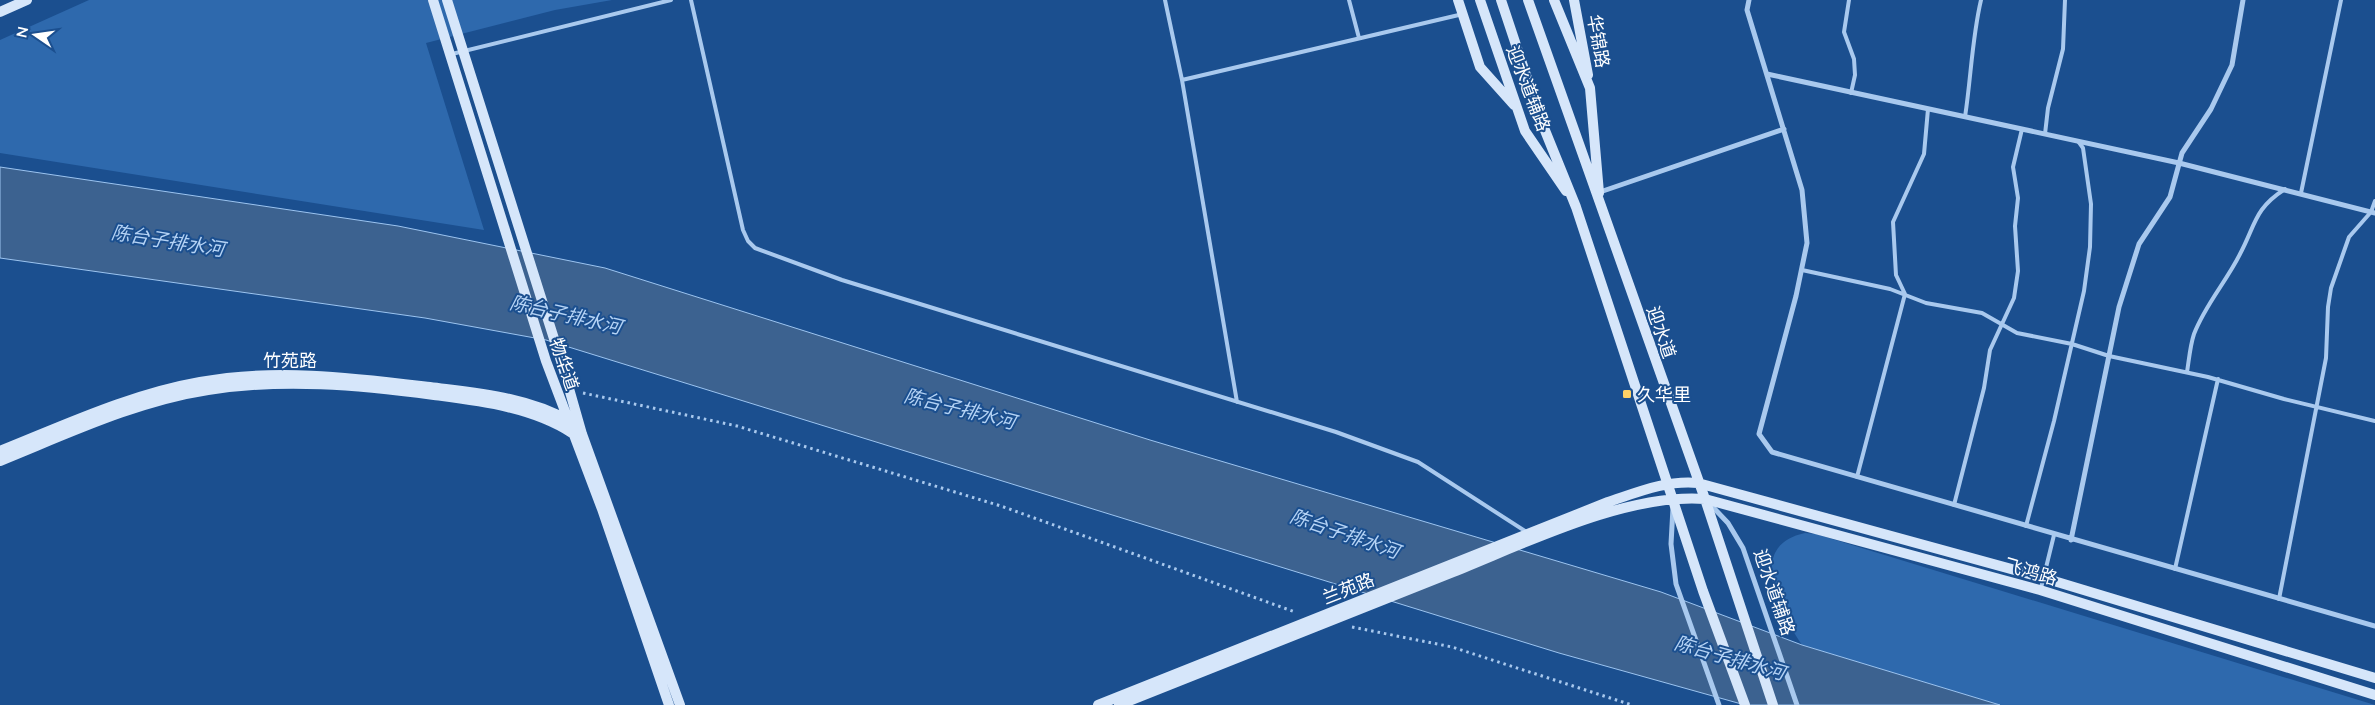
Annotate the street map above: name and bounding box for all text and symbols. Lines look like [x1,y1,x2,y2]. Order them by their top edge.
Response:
north arrow [10,10,60,60]
street label: 华锦路 [1583,13,1615,69]
text: N [12,25,31,39]
street label: 迎水道辅路 [1503,42,1555,134]
water label: 陈台子排水河 [110,220,230,261]
water label: 陈台子排水河 [508,290,628,339]
street label: 迎水道 [1643,303,1681,361]
street label: 物华道 [546,335,584,393]
street label: 竹苑路 [263,349,317,371]
water label: 陈台子排水河 [902,383,1022,434]
place label: 久华里 [1637,383,1691,405]
marker: 久华里 [1621,388,1633,400]
water label: 陈台子排水河 [1287,504,1406,564]
street label: 迎水道辅路 [1750,546,1800,638]
street label: 飞鸿路 [2002,553,2060,589]
street label: 兰苑路 [1319,568,1377,608]
water label: 陈台子排水河 [1672,630,1792,685]

